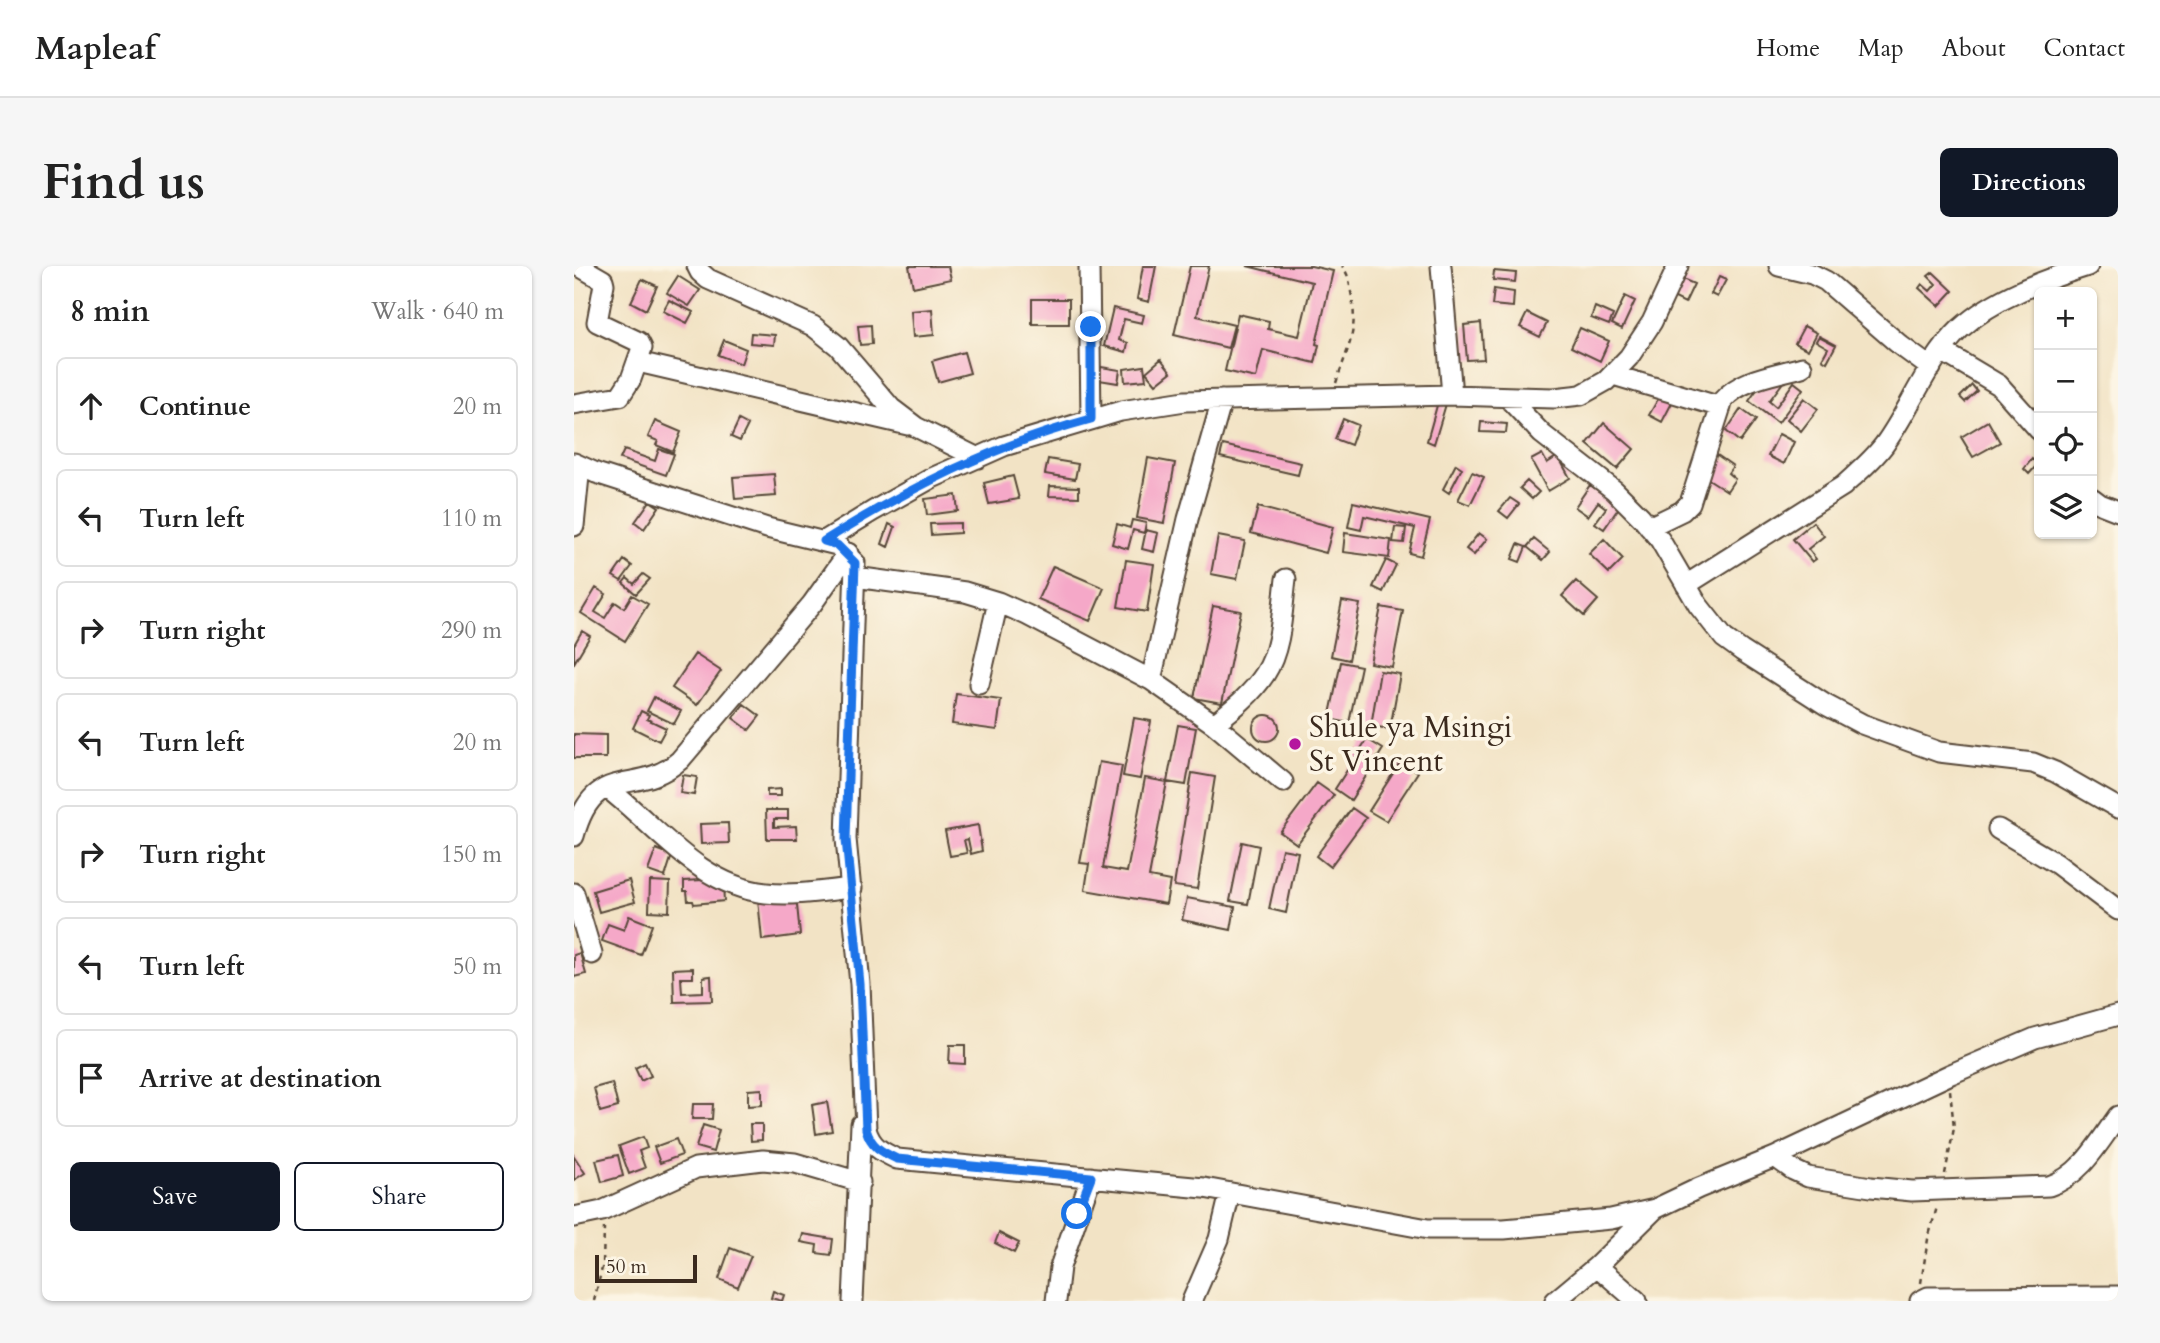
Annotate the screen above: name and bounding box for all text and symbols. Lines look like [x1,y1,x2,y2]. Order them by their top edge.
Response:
text: Mapleaf [35,26,156,71]
text: Home [1756,32,1820,65]
text: Map [1858,32,1904,65]
text: About [1942,32,2006,65]
text: Contact [2044,32,2125,65]
button: Directions [1940,148,2118,217]
text: Find us [42,149,205,216]
map controls [2034,287,2097,539]
button: + [2034,287,2097,350]
text: 8 min [70,291,150,332]
text: Walk · 640 m [371,296,504,327]
route end [1075,311,1106,342]
button: − [2034,350,2097,413]
icon: ahead [72,387,110,425]
text: Continue [139,389,251,424]
text: 20 m [453,391,502,422]
button: locate [2034,413,2097,476]
button: layers [2034,476,2097,539]
icon: left [72,499,110,537]
text: Turn left [139,501,244,536]
text: 110 m [441,503,502,534]
icon: right [72,611,110,649]
text: Turn right [139,613,266,648]
text: 290 m [441,615,502,646]
place label: Shule ya Msingi St Vincent [1309,707,1512,782]
icon: left [72,723,110,761]
text: Turn left [139,725,244,760]
text: 20 m [453,727,502,758]
marker: Shule ya Msingi St Vincent [1287,736,1303,752]
icon: right [72,835,110,873]
text: Turn right [139,837,266,872]
text: 150 m [441,839,502,870]
icon: left [72,947,110,985]
text: Turn left [139,949,244,984]
text: 50 m [453,951,502,982]
icon: arrive [72,1059,110,1097]
text: Arrive at destination [139,1061,382,1096]
button: Save [70,1162,280,1231]
button: Share [294,1162,504,1231]
route start [1061,1198,1092,1229]
scale bar [595,1252,696,1284]
text: 50 m [606,1254,647,1280]

